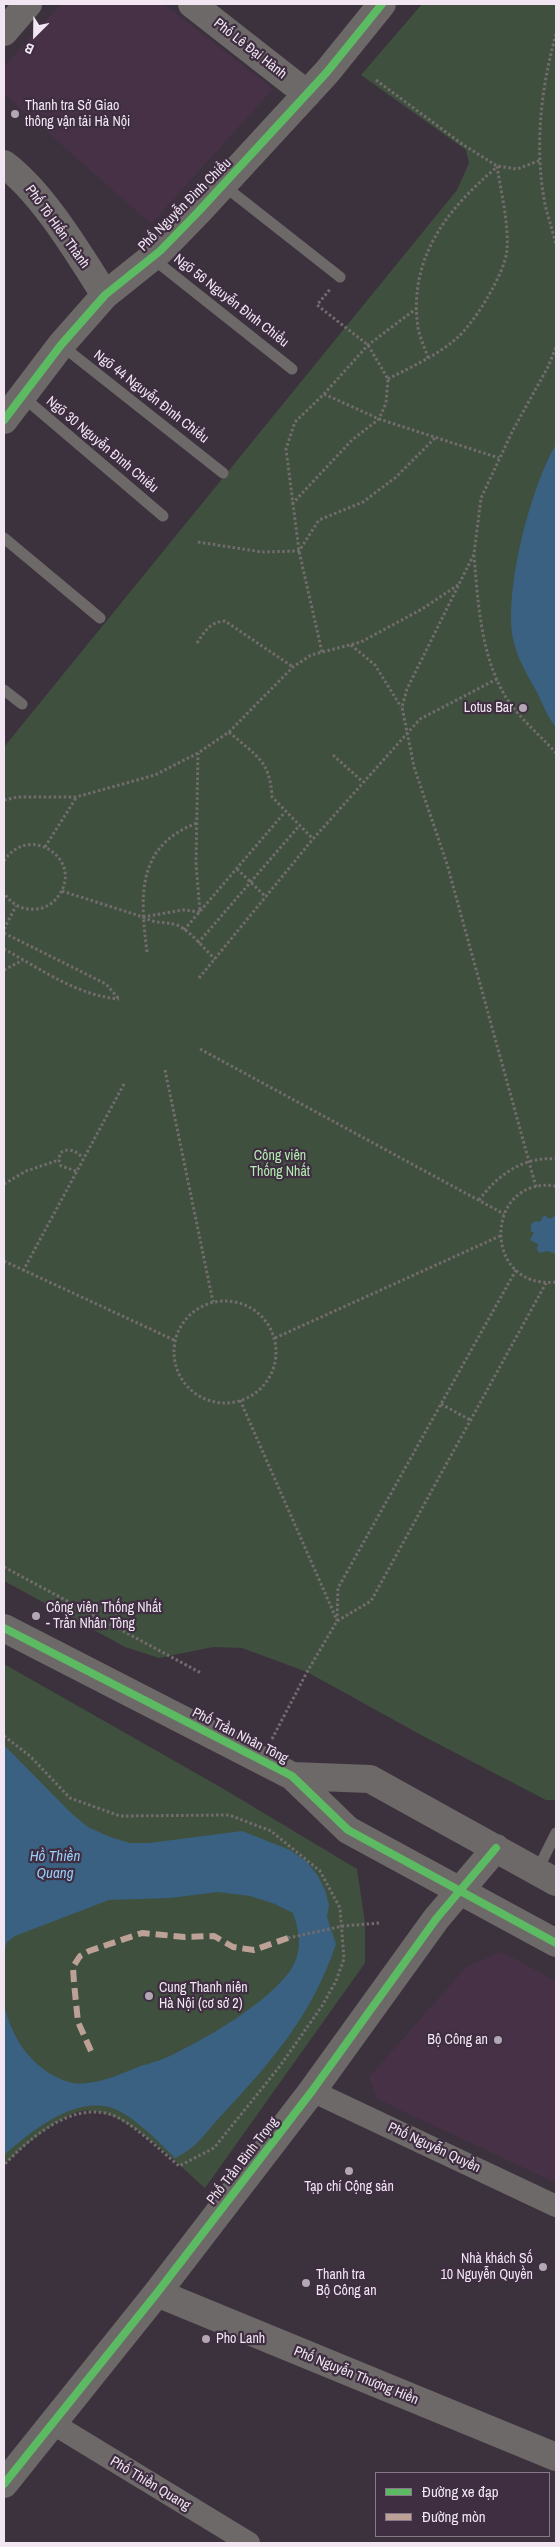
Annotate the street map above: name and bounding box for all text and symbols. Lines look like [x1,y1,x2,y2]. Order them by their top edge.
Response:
north arrow [10,10,60,60]
street label: Phố Lê Đại Hành [210,15,290,83]
text: B [22,39,36,59]
place label: Thanh tra Sở Giao thông vận tải Hà Nội [25,98,130,130]
marker: Thanh tra Sở Giao thông vận tải Hà Nội [9,108,21,120]
street label: Phố Nguyễn Đình Chiểu [135,155,235,255]
street label: Phố Tô Hiến Thành [21,182,93,272]
street label: Ngõ 56 Nguyễn Đình Chiểu [170,251,292,351]
street label: Ngõ 44 Nguyễn Đình Chiểu [90,347,212,447]
street label: Ngõ 30 Nguyễn Đình Chiểu [43,393,161,497]
place label: Lotus Bar [464,700,513,716]
marker: Lotus Bar [517,702,529,714]
park label: Công viên Thống Nhất [250,1148,310,1180]
place label: Công viên Thống Nhất - Trần Nhân Tông [46,1600,162,1632]
marker: Công viên Thống Nhất - Trần Nhân Tông [30,1610,42,1622]
street label: Phố Trần Nhân Tông [189,1705,291,1767]
water label: Hồ Thiền Quang [30,1848,80,1883]
place label: Cung Thanh niên Hà Nội (cơ sở 2) [159,1980,248,2012]
marker: Cung Thanh niên Hà Nội (cơ sở 2) [143,1990,155,2002]
place label: Bộ Công an [427,2032,488,2048]
marker: Bộ Công an [492,2034,504,2046]
street label: Phố Trần Bình Trọng [204,2114,282,2208]
street label: Phố Nguyễn Quyền [385,2119,483,2177]
marker: Tạp chí Cộng sản [343,2165,355,2177]
place label: Tạp chí Cộng sản [304,2179,394,2195]
place label: Nhà khách Số 10 Nguyễn Quyền [440,2251,533,2284]
marker: Nhà khách Số 10 Nguyễn Quyền [537,2261,549,2273]
place label: Thanh tra Bộ Công an [316,2267,377,2300]
marker: Thanh tra Bộ Công an [300,2277,312,2289]
place label: Pho Lanh [216,2331,265,2347]
marker: Pho Lanh [200,2333,212,2345]
street label: Phố Nguyễn Thượng Hiền [291,2343,421,2409]
street label: Phố Thiền Quang [107,2453,193,2515]
legend [375,2472,550,2537]
text: Đường xe đạp [422,2481,499,2502]
text: Đường mòn [422,2506,486,2527]

